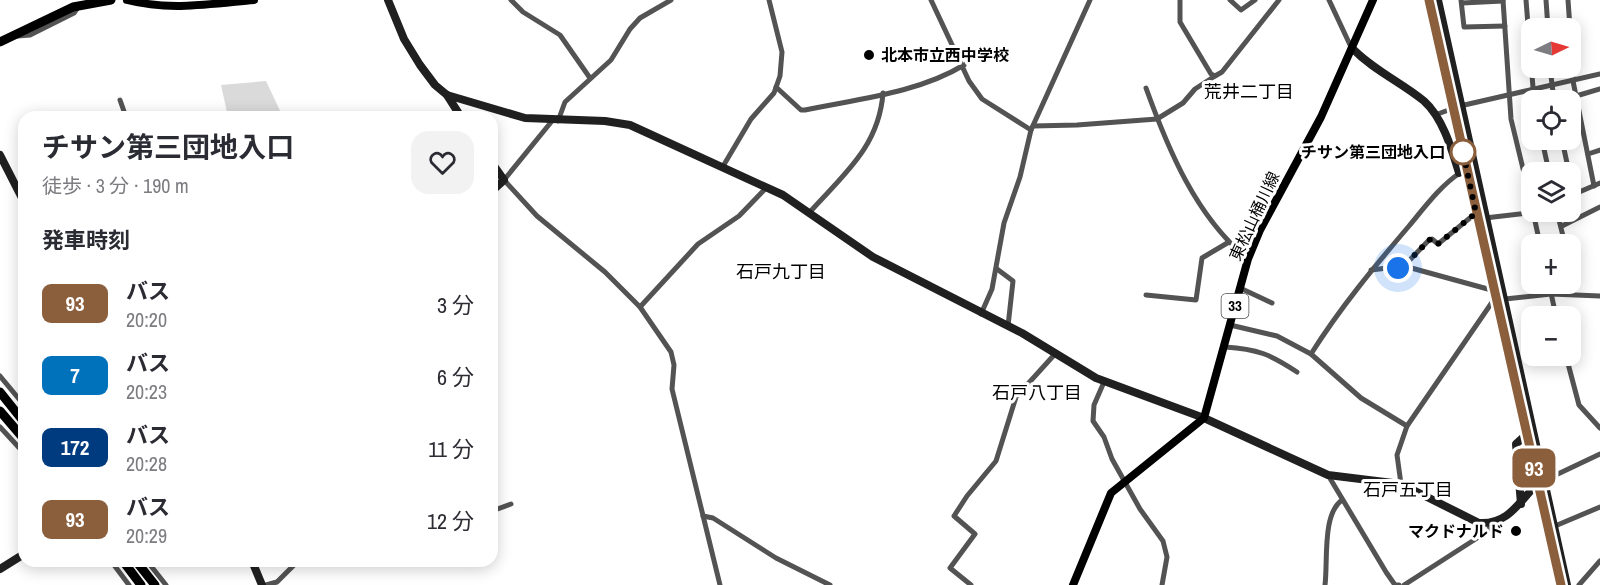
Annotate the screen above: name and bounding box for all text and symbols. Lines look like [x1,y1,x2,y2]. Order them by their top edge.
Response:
north arrow [1521,18,1581,78]
map controls [1521,18,1581,366]
place label: 北本市立西中学校 [881,44,1009,66]
marker: 北本市立西中学校 [862,48,876,62]
district label: 荒井二丁目 [1204,79,1294,104]
button: locate [1521,90,1581,150]
text: チサン第三団地入口 [42,128,294,166]
button: heart [411,131,474,194]
marker: チサン第三団地入口 [1450,139,1476,165]
place label: チサン第三団地入口 [1301,141,1445,163]
button: layers [1521,162,1581,222]
street label: 東松山桶川線 [1224,168,1284,264]
text: 徒歩 · 3 分 · 190 m [42,172,189,199]
text: 発車時刻 [42,225,130,255]
button: + [1521,234,1581,294]
your location [1383,253,1413,283]
district label: 石戸九丁目 [736,259,826,284]
text: バス [126,276,170,306]
text: 93 [65,289,85,318]
text: 3 分 [437,290,474,320]
road number: 33 [1222,294,1248,318]
text: 20:20 [126,306,167,333]
button: − [1521,306,1581,366]
text: バス [126,348,170,378]
text: 7 [70,361,80,390]
text: 6 分 [437,362,474,392]
text: 20:23 [126,378,167,405]
district label: 石戸八丁目 [992,380,1082,405]
text: バス [126,420,170,450]
text: 172 [61,433,89,462]
text: 11 分 [428,434,474,464]
line badge: 93 [1507,448,1561,488]
text: 20:28 [126,450,167,477]
text: 93 [1524,454,1544,483]
district label: 石戸五丁目 [1363,477,1453,502]
text: バス [126,492,170,522]
text: 93 [65,505,85,534]
text: 12 分 [427,506,474,536]
place label: マクドナルド [1408,520,1504,542]
text: 20:29 [126,522,167,549]
marker: マクドナルド [1509,524,1523,538]

